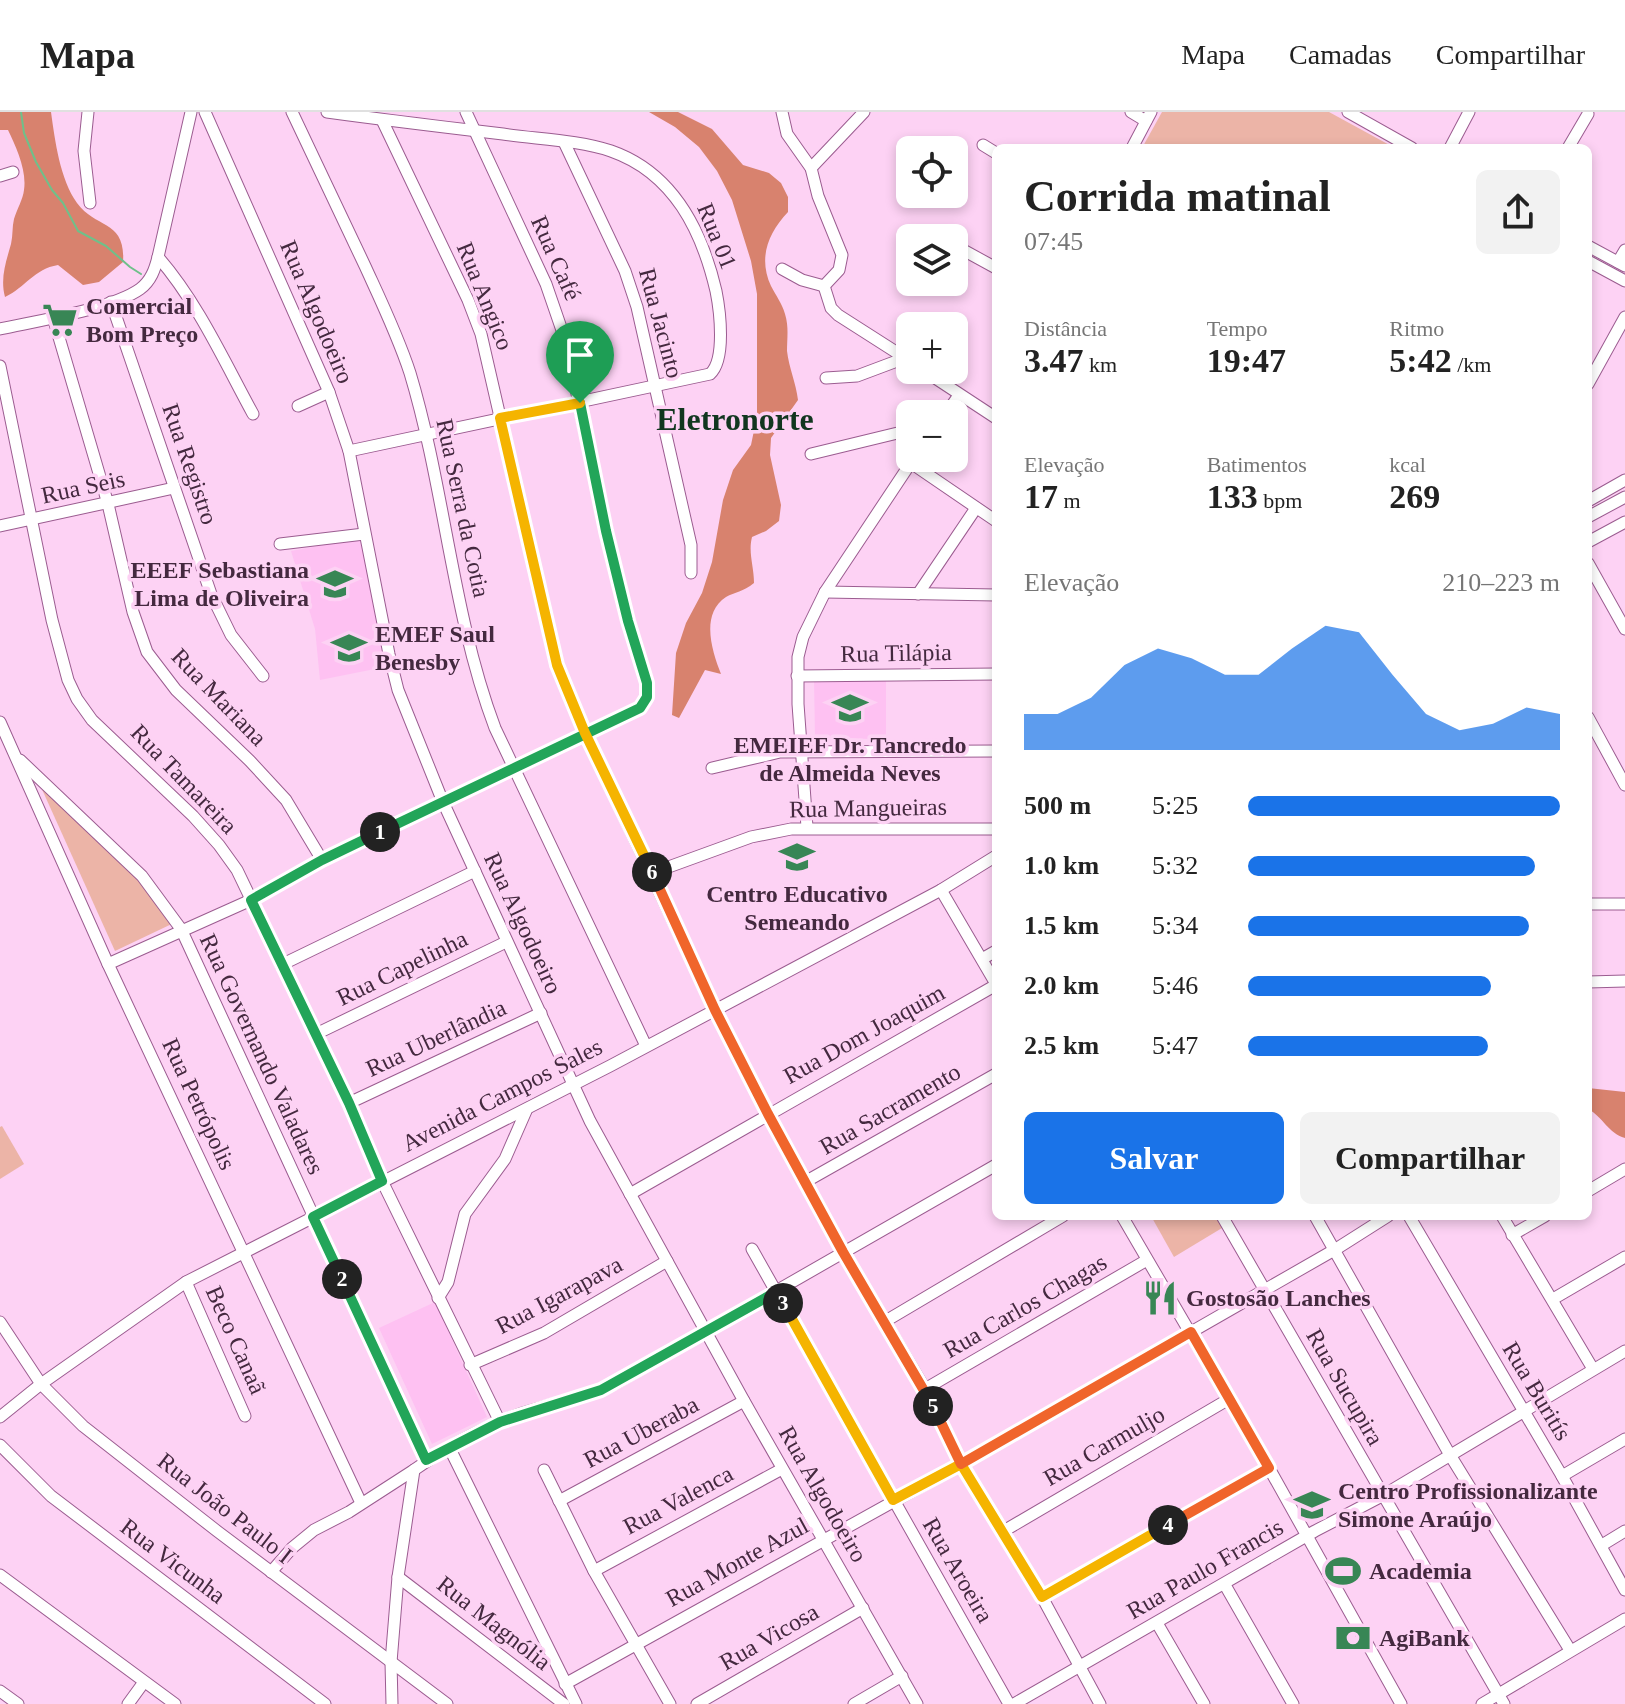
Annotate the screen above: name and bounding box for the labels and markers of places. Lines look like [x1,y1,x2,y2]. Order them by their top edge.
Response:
place label: Comercial Bom Preço [86,293,198,347]
supermarket icon: Comercial Bom Preço [41,301,79,339]
pin [546,321,614,403]
place label: EEEF Sebastiana Lima de Oliveira [131,557,309,611]
school or university icon: EEEF Sebastiana Lima de Oliveira [316,565,354,603]
place label: EMEF Saul Benesby [375,621,495,675]
school or university icon: EMEF Saul Benesby [330,629,368,667]
school or university icon: EMEIEF Dr. Tancredo de Almeida Neves [831,689,869,727]
place label: EMEIEF Dr. Tancredo de Almeida Neves [733,732,967,786]
pin: 1 [360,812,400,852]
school or university icon: Centro Educativo Semeando [778,838,816,876]
pin: 6 [632,852,672,892]
place label: Centro Educativo Semeando [706,881,888,935]
pin: 2 [322,1259,362,1299]
restaurant icon: Gostosão Lanches [1141,1279,1179,1317]
pin: 3 [763,1283,803,1323]
place label: Gostosão Lanches [1186,1285,1371,1311]
pin: 5 [913,1386,953,1426]
place label: Centro Profissionalizante Simone Araújo [1338,1478,1598,1532]
school or university icon: Centro Profissionalizante Simone Araújo [1293,1486,1331,1524]
pin: 4 [1148,1505,1188,1545]
sports icon: Academia [1324,1552,1362,1590]
place label: Academia [1369,1558,1472,1584]
bank icon: AgiBank [1334,1619,1372,1657]
place label: AgiBank [1379,1625,1470,1651]

